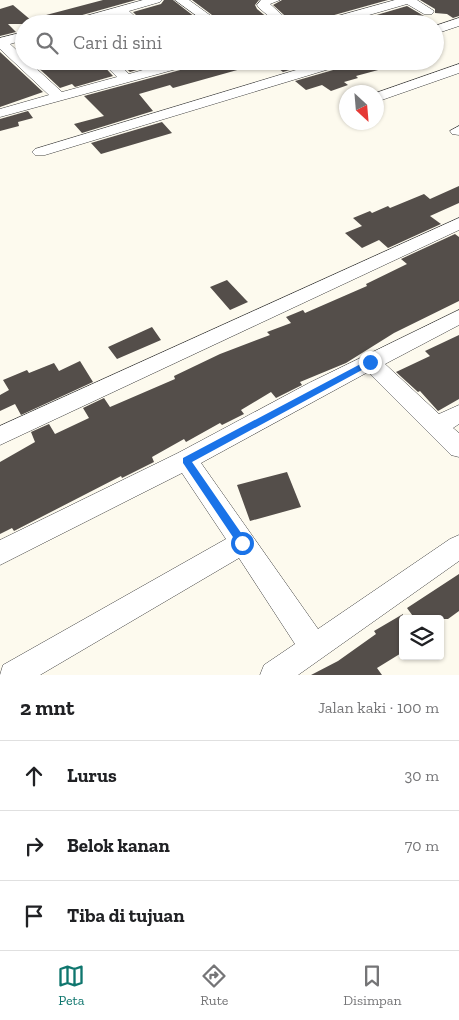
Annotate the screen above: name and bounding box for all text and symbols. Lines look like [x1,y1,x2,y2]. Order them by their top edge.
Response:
search box [15,15,444,70]
icon: search [33,29,61,57]
text: Cari di sini [73,31,162,54]
north arrow [339,85,384,130]
route end [359,351,382,374]
route start [231,532,254,555]
map controls [399,615,444,660]
button: layers [399,615,444,660]
text: 2 mnt [20,695,74,720]
text: Jalan kaki · 100 m [318,698,439,717]
icon: ahead [20,762,48,790]
text: Lurus [67,764,117,787]
text: 30 m [405,766,439,785]
icon: right [20,832,48,860]
text: Belok kanan [67,834,170,857]
text: 70 m [405,836,439,855]
icon: arrive [20,902,48,930]
text: Tiba di tujuan [67,904,184,927]
tab: Peta [57,962,85,1009]
tab: Rute [200,962,228,1009]
tab: Disimpan [343,962,402,1009]

